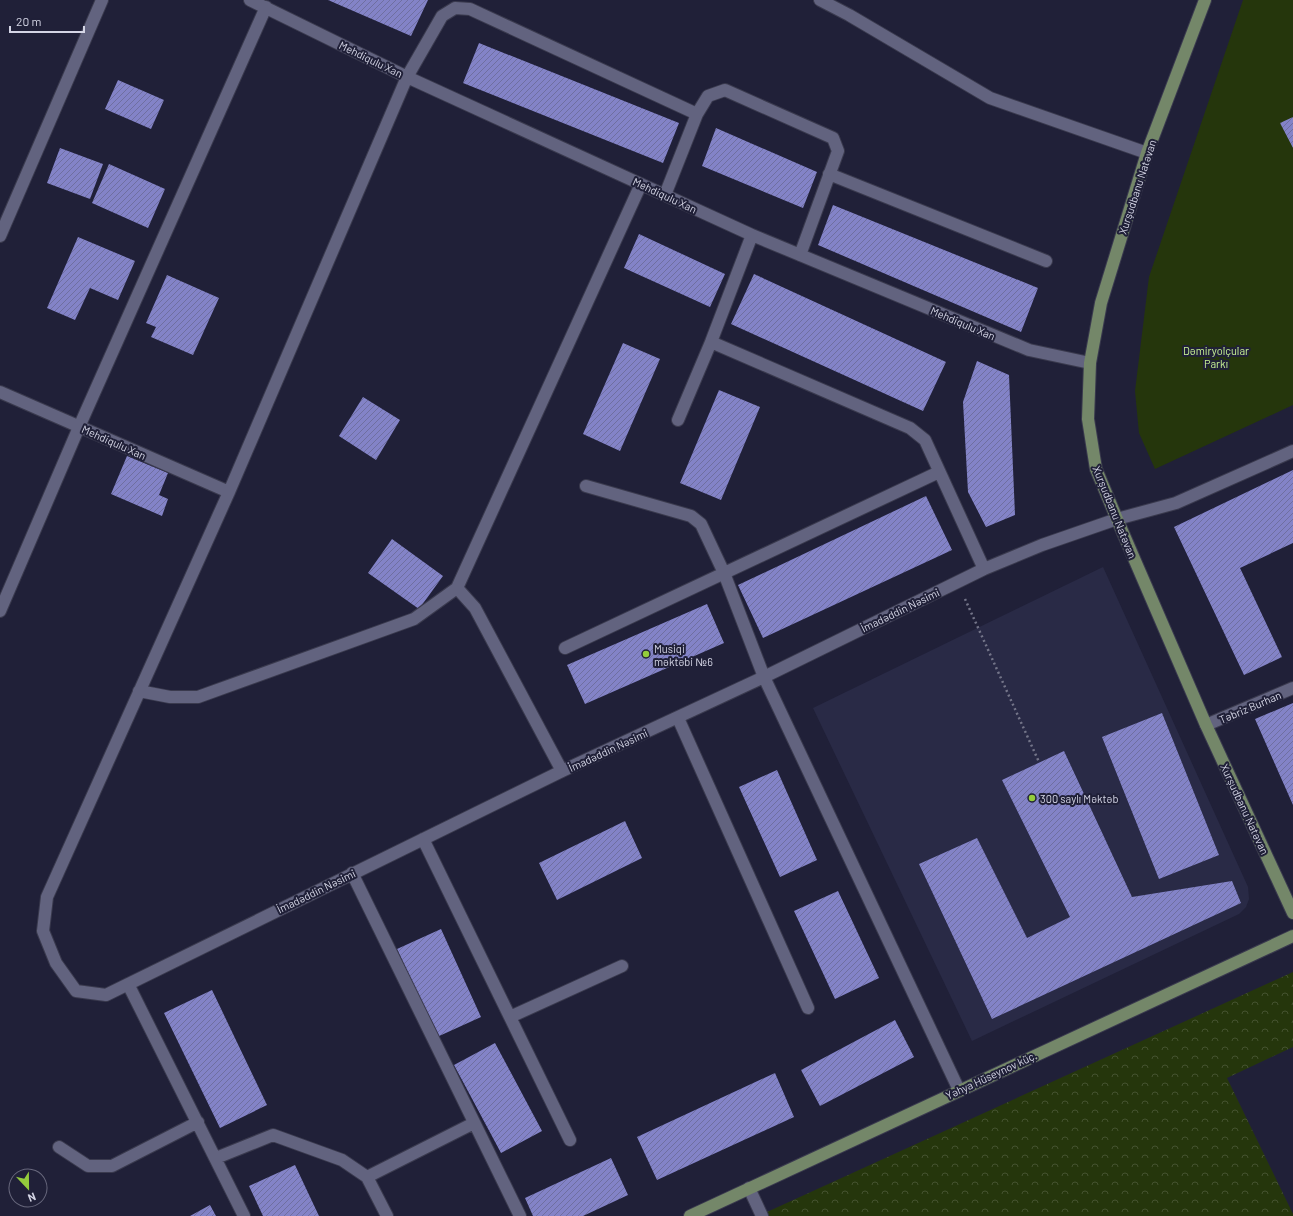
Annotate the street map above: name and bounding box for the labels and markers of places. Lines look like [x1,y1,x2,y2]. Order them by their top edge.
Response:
place label: Musiqi məktəbi №6 [654,642,713,668]
marker: Musiqi məktəbi №6 [641,649,651,659]
place label: 300 saylı Məktəb [1040,792,1118,805]
marker: 300 saylı Məktəb [1027,793,1037,803]

